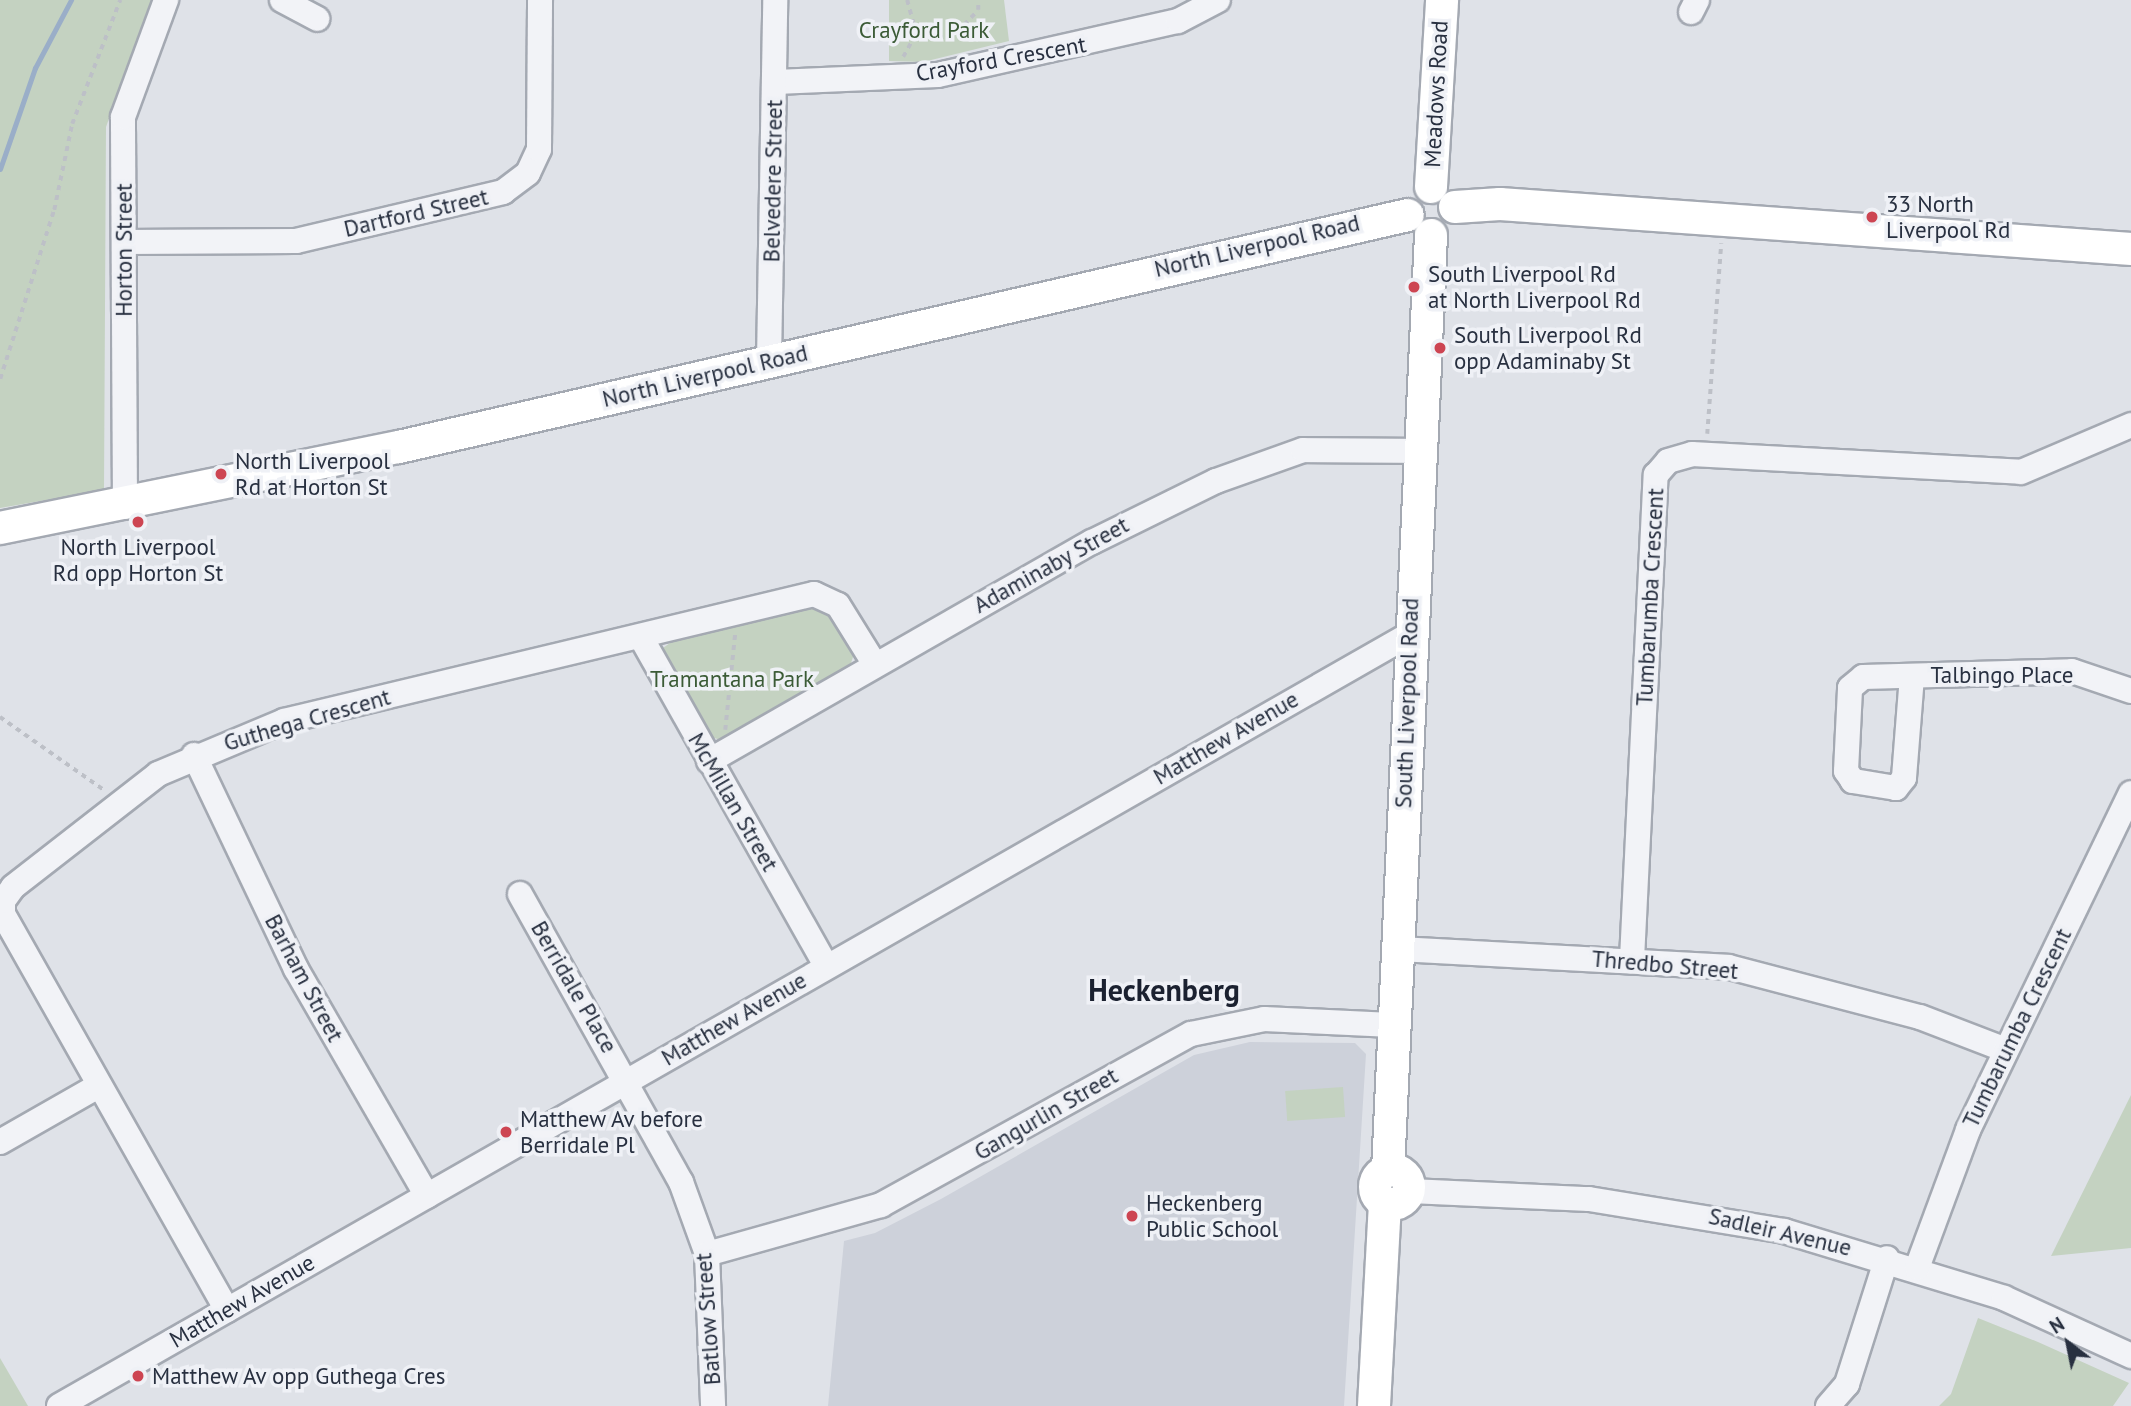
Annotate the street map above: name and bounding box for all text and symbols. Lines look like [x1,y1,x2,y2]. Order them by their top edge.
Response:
park label: Crayford Park [859,16,989,44]
street label: Meadows Road [1418,20,1454,168]
street label: Crayford Crescent [914,30,1088,88]
street label: Belvedere Street [758,99,788,263]
street label: Horton Street [110,183,138,317]
street label: Dartford Street [341,183,491,243]
place label: 33 North Liverpool Rd [1886,190,2010,244]
street label: North Liverpool Road [1152,209,1362,283]
marker: 33 North Liverpool Rd [1864,209,1880,225]
place label: South Liverpool Rd at North Liverpool Rd [1428,260,1641,314]
marker: South Liverpool Rd at North Liverpool Rd [1406,279,1422,295]
place label: South Liverpool Rd opp Adaminaby St [1454,321,1642,375]
street label: North Liverpool Road [600,339,810,413]
marker: South Liverpool Rd opp Adaminaby St [1432,340,1448,356]
place label: North Liverpool Rd at Horton St [235,447,390,501]
marker: North Liverpool Rd at Horton St [213,466,229,482]
street label: Tumbarumba Crescent [1631,487,1669,707]
street label: Adaminaby Street [968,511,1134,619]
marker: North Liverpool Rd opp Horton St [130,514,146,530]
place label: North Liverpool Rd opp Horton St [53,533,223,587]
street label: South Liverpool Road [1390,597,1424,809]
street label: Talbingo Place [1931,661,2073,689]
park label: Tramantana Park [650,665,814,693]
street label: Guthega Crescent [221,683,393,757]
street label: Matthew Avenue [1148,685,1304,791]
street label: McMillan Street [682,728,784,876]
street label: Barham Street [259,910,349,1046]
street label: Berridale Place [525,916,623,1058]
street label: Tumbarumba Crescent [1957,924,2077,1132]
street label: Thredbo Street [1591,945,1739,985]
street label: Matthew Avenue [656,966,812,1072]
district label: Heckenberg [1088,972,1240,1008]
street label: Gangurlin Street [969,1062,1123,1166]
place label: Matthew Av before Berridale Pl [520,1105,705,1159]
marker: Matthew Av before Berridale Pl [498,1124,514,1140]
place label: Heckenberg Public School [1146,1189,1279,1243]
street label: Sadleir Avenue [1706,1202,1854,1262]
marker: Heckenberg Public School [1124,1208,1140,1224]
street label: Matthew Avenue [164,1248,320,1354]
street label: Batlow Street [690,1252,726,1386]
north arrow [2033,1308,2103,1378]
text: N [2045,1312,2069,1339]
place label: Matthew Av opp Guthega Cres [152,1362,448,1390]
marker: Matthew Av opp Guthega Cres [130,1368,146,1384]

